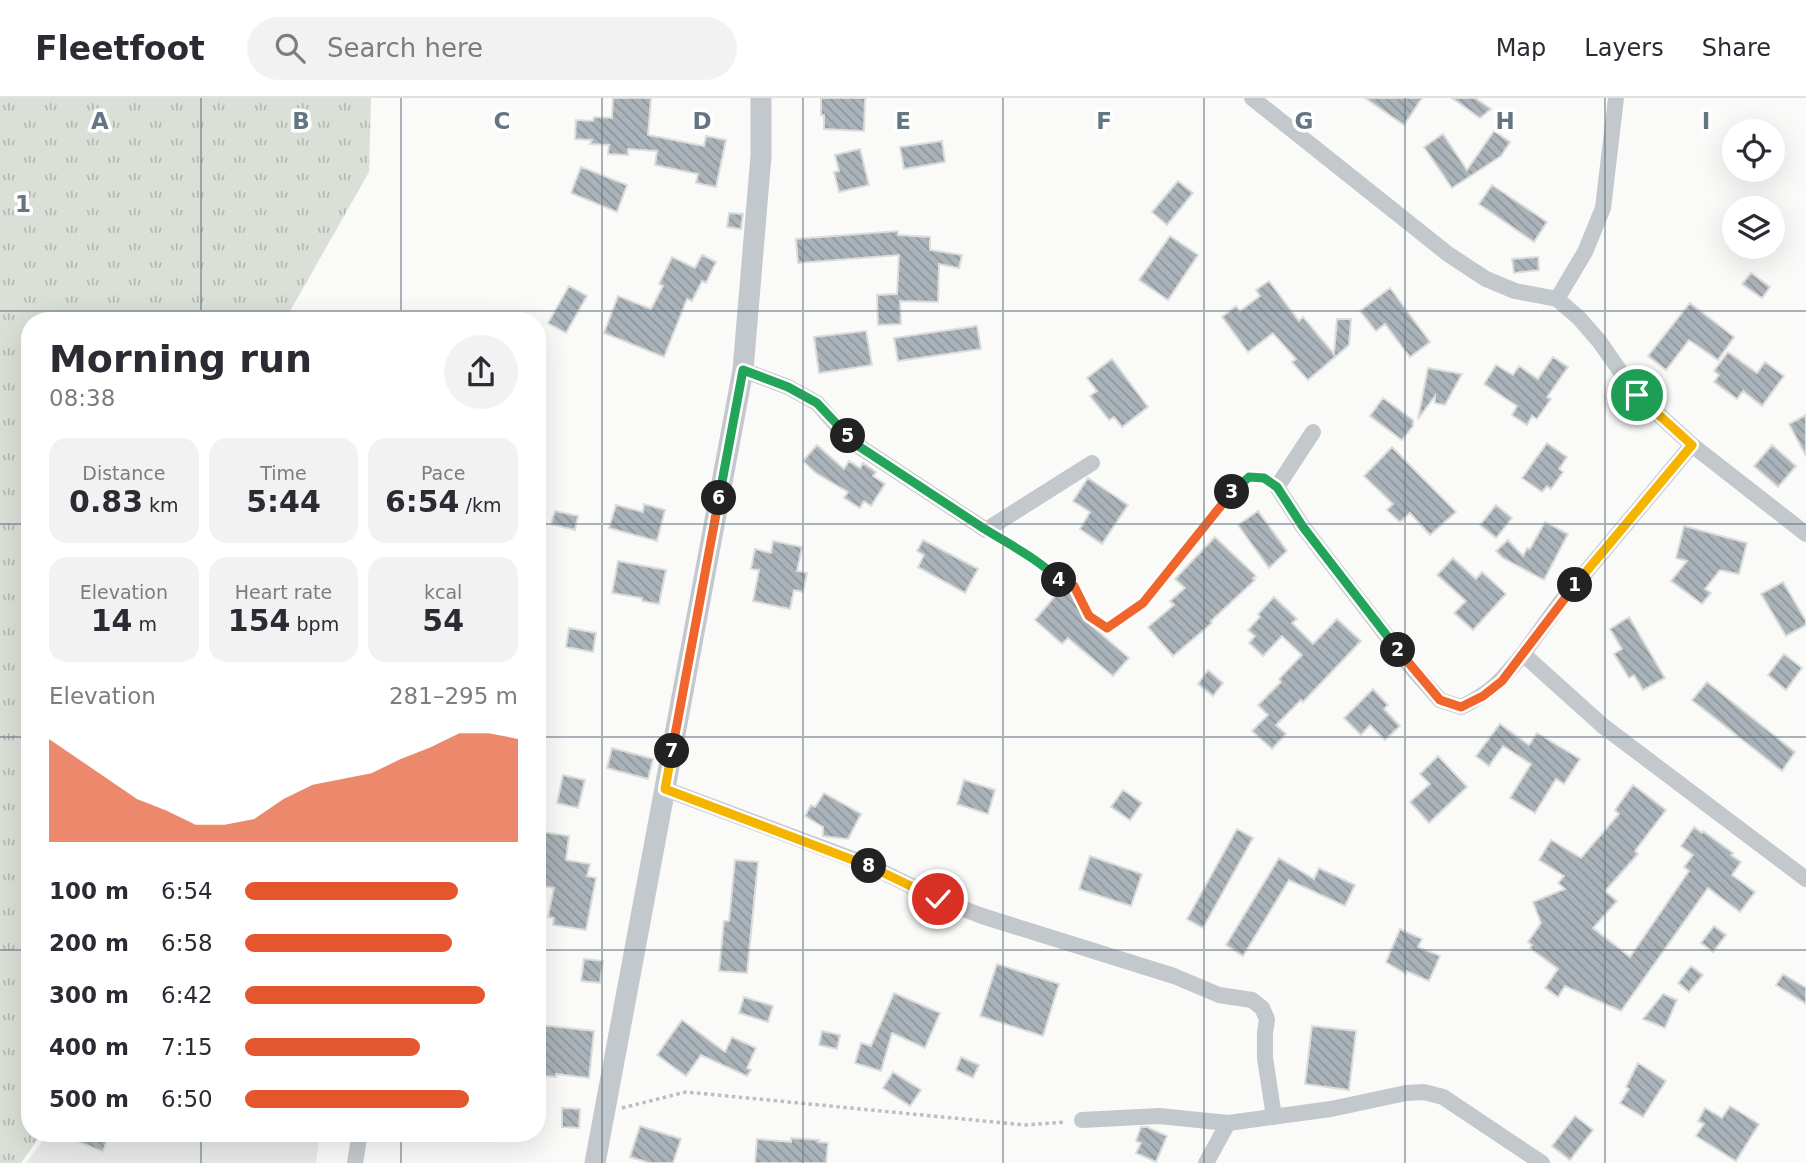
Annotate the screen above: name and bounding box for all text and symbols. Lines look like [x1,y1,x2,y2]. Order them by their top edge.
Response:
search box [247,17,737,80]
text: Fleetfoot [35,29,205,68]
icon: search [271,29,309,67]
text: Search here [327,33,483,63]
text: Map [1496,34,1546,62]
text: Layers [1584,34,1664,62]
text: Share [1702,34,1771,62]
text: A [91,108,109,134]
text: B [292,108,310,134]
text: C [494,108,510,134]
text: D [692,108,712,134]
text: E [895,108,911,134]
text: F [1096,108,1112,134]
text: G [1295,108,1313,134]
text: H [1495,108,1515,134]
text: I [1702,108,1710,134]
map controls [1722,119,1785,259]
button: locate [1722,119,1785,182]
text: 1 [15,191,31,217]
button: layers [1722,196,1785,259]
button: share [444,335,518,409]
text: Morning run [49,337,312,381]
pin [1607,365,1667,425]
icon: arrive [1618,376,1656,414]
text: 08:38 [49,385,115,411]
pin: 5 [830,418,866,454]
text: 5 [841,424,854,446]
text: Distance [82,462,165,484]
text: Time [260,462,307,484]
text: Pace [421,462,465,484]
pin: 3 [1214,474,1250,510]
pin: 6 [702,480,736,516]
text: 3 [1225,480,1238,502]
text: 0.83 [69,484,143,519]
text: 5:44 [246,484,321,519]
text: 6:54 [385,484,460,519]
text: 6 [712,486,725,508]
text: km [143,494,179,516]
text: /km [460,494,501,516]
pin: 4 [1042,562,1076,598]
text: 4 [1052,568,1065,590]
pin: 1 [1558,568,1592,602]
text: 1 [1568,573,1581,595]
text: Elevation [80,581,168,603]
text: Heart rate [235,581,332,603]
text: kcal [424,581,462,603]
text: 14 [91,603,132,638]
text: 154 [228,603,290,638]
text: 54 [422,603,464,638]
text: m [132,613,157,635]
text: bpm [290,613,339,635]
pin: 2 [1380,632,1416,668]
text: 2 [1391,638,1404,660]
text: Elevation [49,683,156,709]
text: 281–295 m [389,683,518,709]
pin: 7 [654,734,690,768]
text: 7 [665,739,678,761]
pin: 8 [852,848,886,884]
text: 8 [862,854,875,876]
pin [908,869,968,929]
text: 100 m [49,878,129,904]
text: 6:54 [161,878,213,904]
icon: check [919,880,957,918]
text: 200 m [49,930,129,956]
text: 6:58 [161,930,213,956]
text: 300 m [49,982,129,1008]
text: 6:42 [161,982,213,1008]
text: 400 m [49,1034,129,1060]
text: 7:15 [161,1034,213,1060]
text: 500 m [49,1086,129,1112]
text: 6:50 [161,1086,213,1112]

